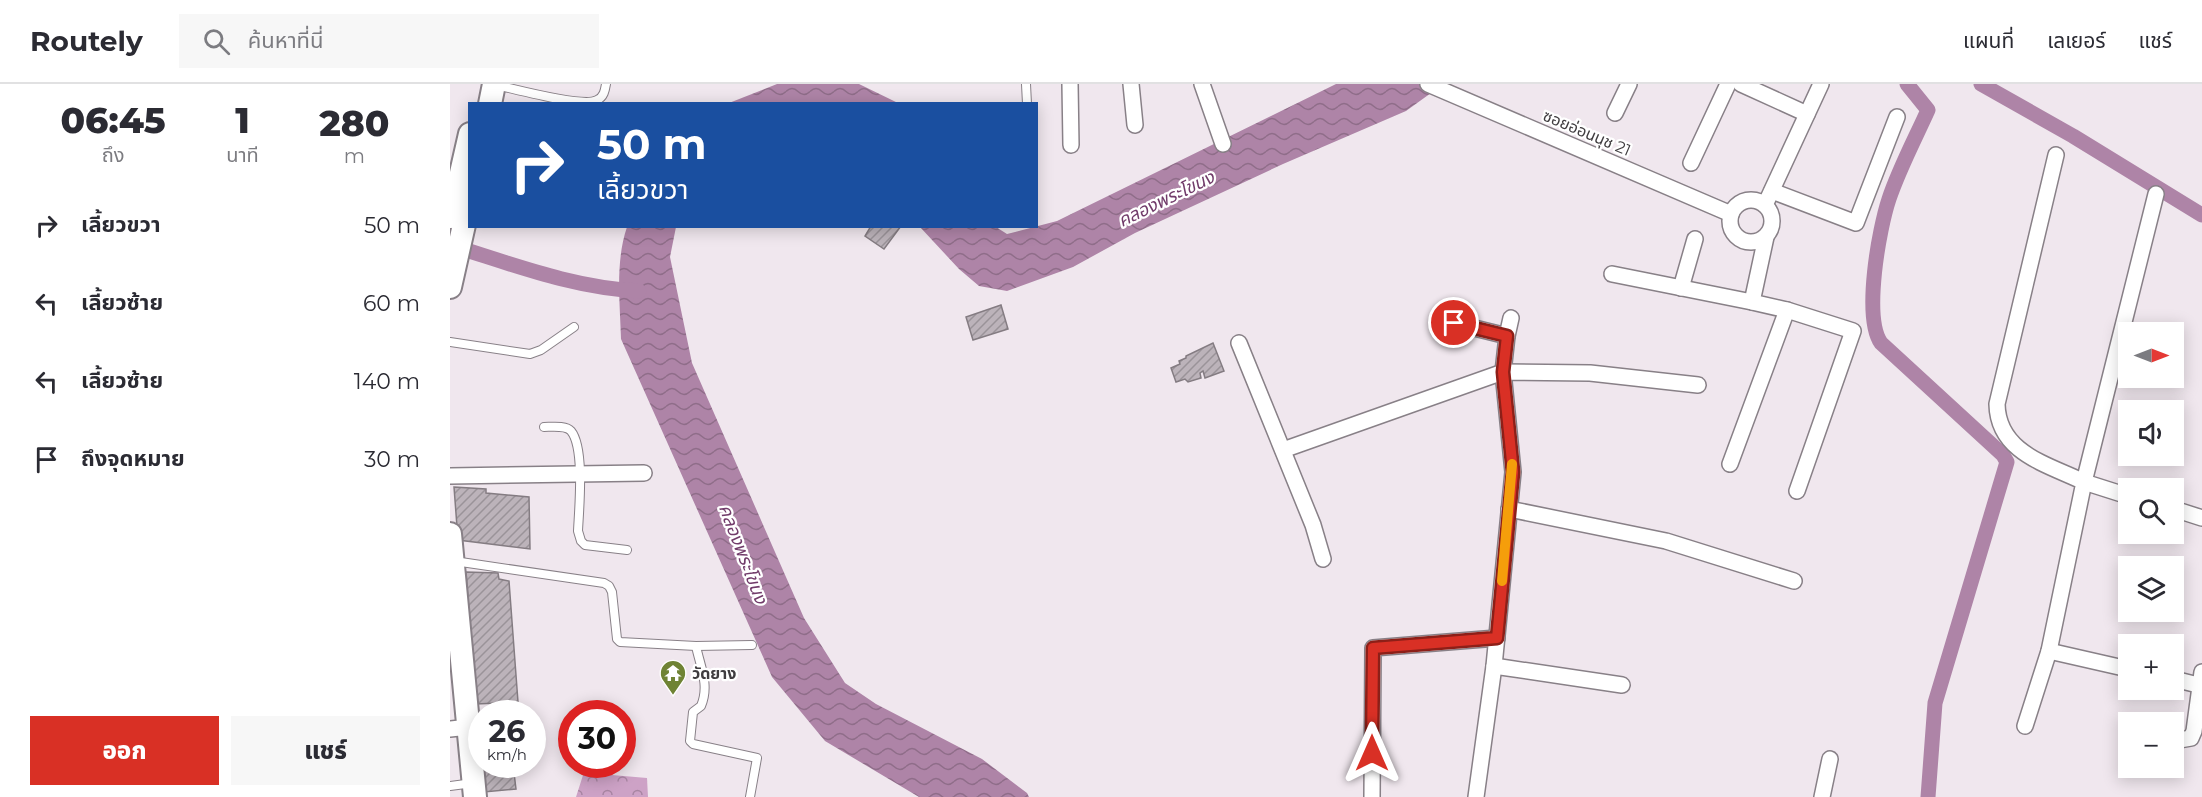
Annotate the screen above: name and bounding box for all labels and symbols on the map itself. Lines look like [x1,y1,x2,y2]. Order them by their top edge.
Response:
street label: ซอยอ่อนนุช 21 [1540,106,1634,160]
water label: คลองพระโขนง [1114,166,1219,232]
pin [1428,297,1479,348]
north arrow [2118,322,2184,388]
water label: คลองพระโขนง [714,501,772,608]
temple icon: วัดยาง [658,658,688,696]
place label: วัดยาง [692,664,736,683]
speed limit sign: 30 [558,700,636,778]
position arrow [1340,721,1404,785]

